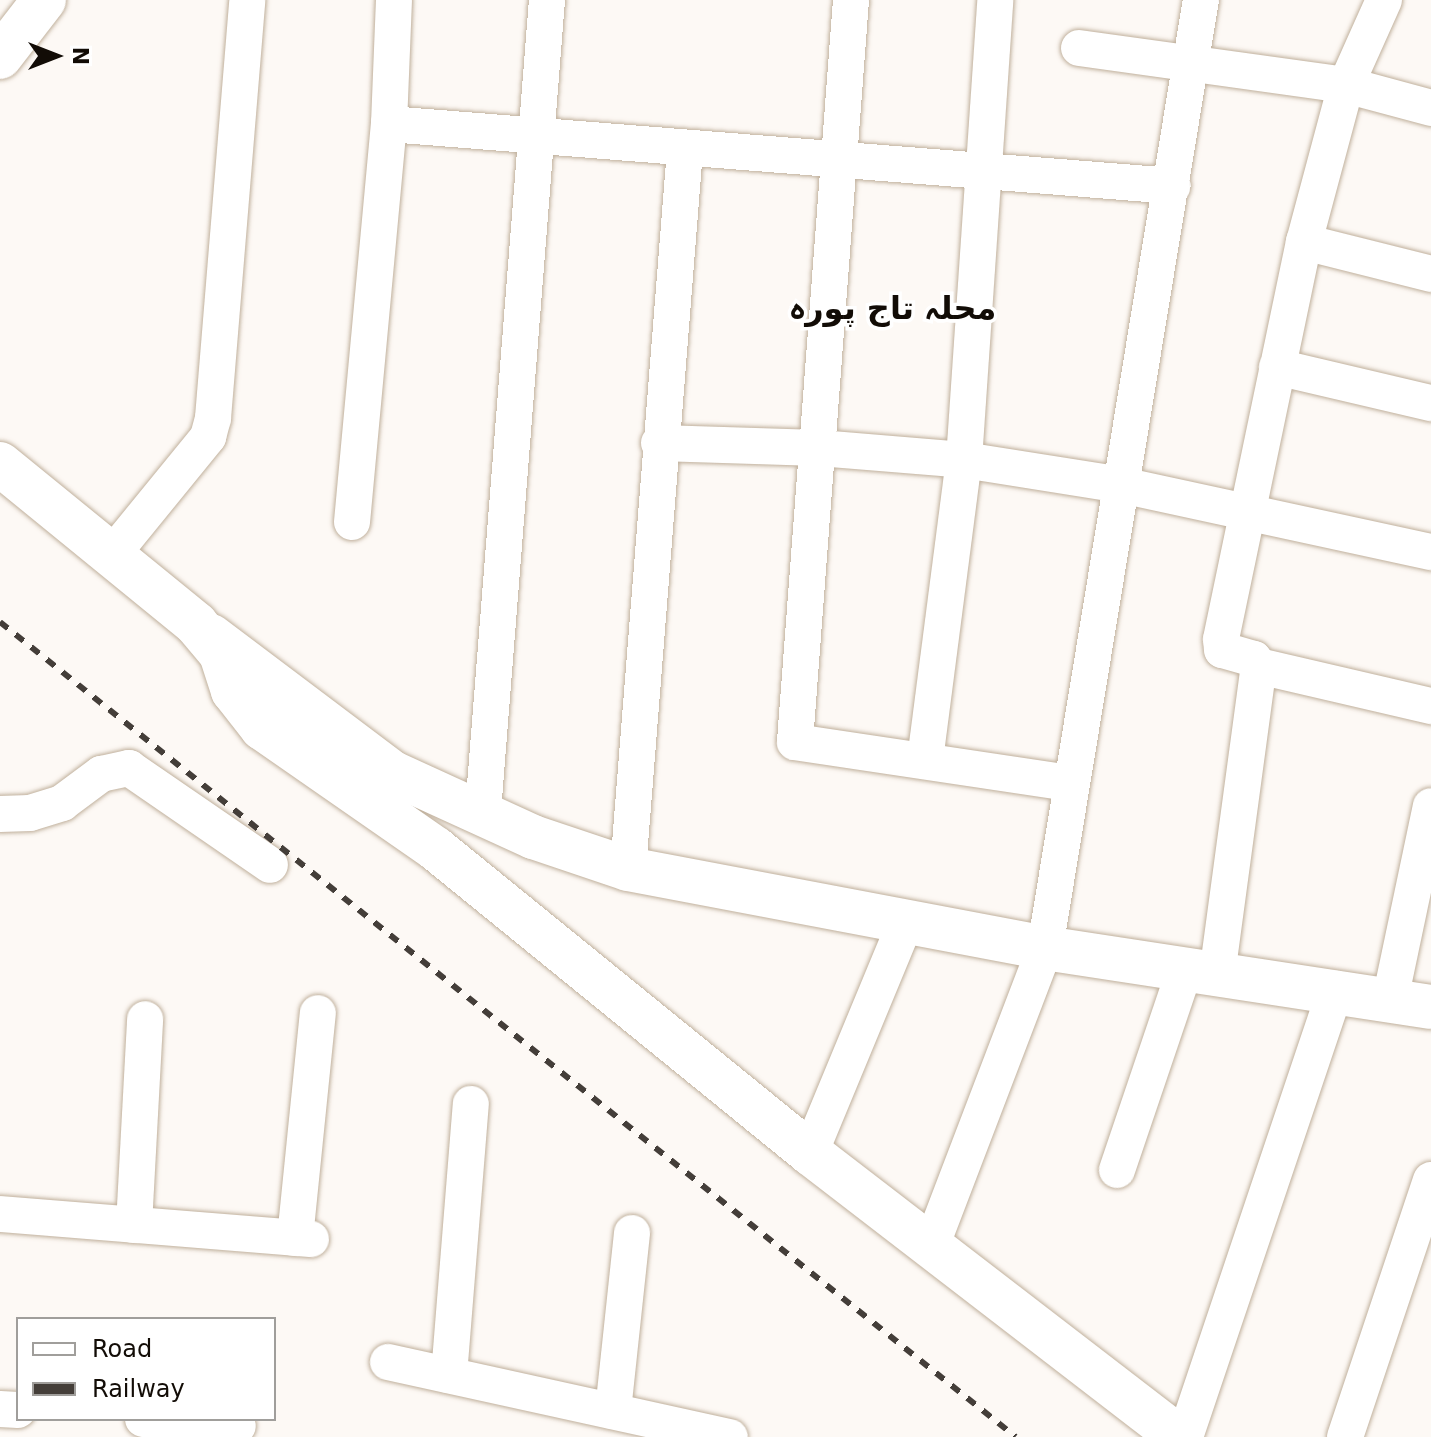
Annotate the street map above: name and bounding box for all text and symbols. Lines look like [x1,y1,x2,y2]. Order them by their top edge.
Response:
north arrow [16,16,96,96]
text: N [68,47,93,65]
district label: محلہ تاج پورہ [790,289,996,327]
legend [16,1317,276,1421]
text: Road [92,1335,152,1363]
text: Railway [92,1375,185,1403]

